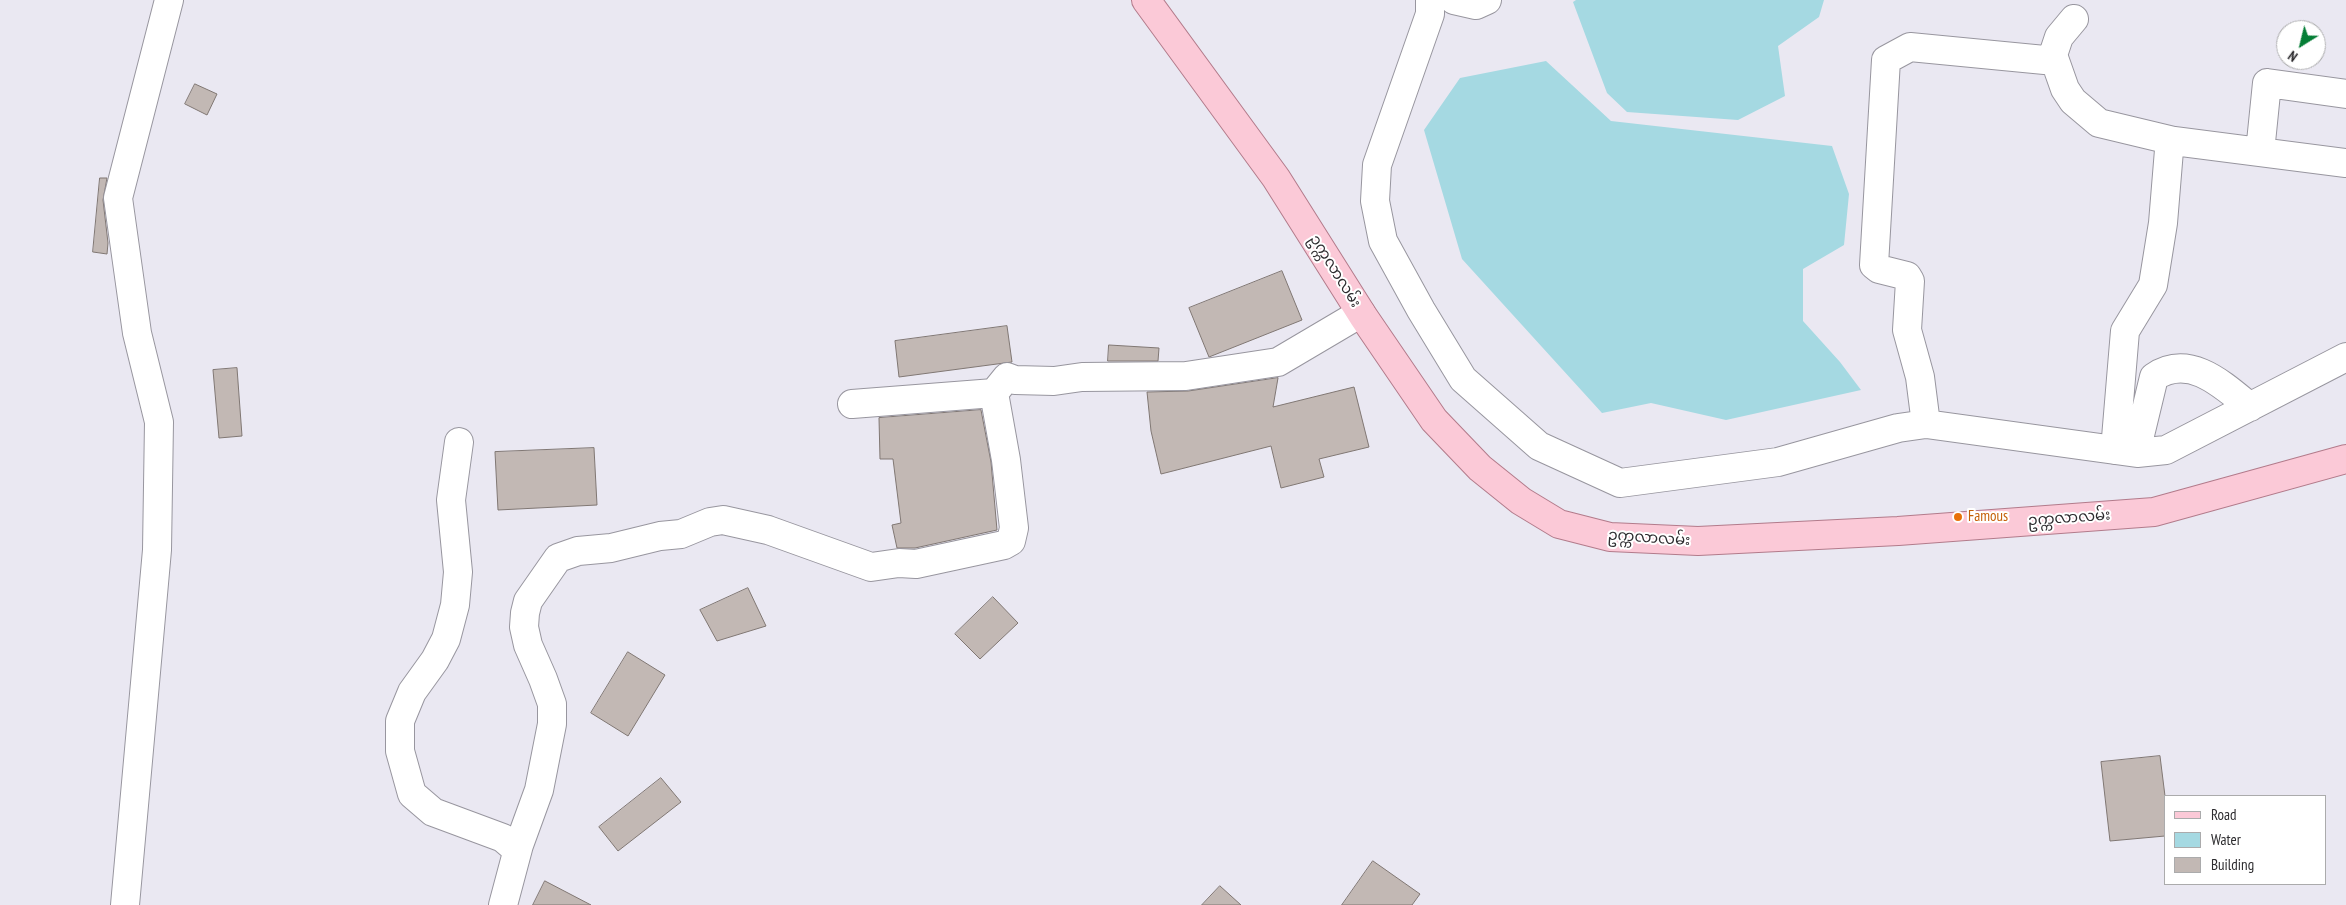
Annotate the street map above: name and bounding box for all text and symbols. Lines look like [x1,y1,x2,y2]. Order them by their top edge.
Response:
north arrow [2276,20,2326,70]
text: N [2284,47,2301,66]
street label: ဥက္ကလာလမ်း [1305,231,1365,311]
street label: ဥက္ကလာလမ်း [2027,506,2111,530]
place label: Famous [1968,508,2008,526]
marker: Famous [1952,511,1964,523]
street label: ဥက္ကလာလမ်း [1607,526,1691,550]
legend [2164,795,2326,885]
text: Road [2211,805,2237,824]
text: Water [2211,830,2241,849]
text: Building [2211,855,2254,874]

